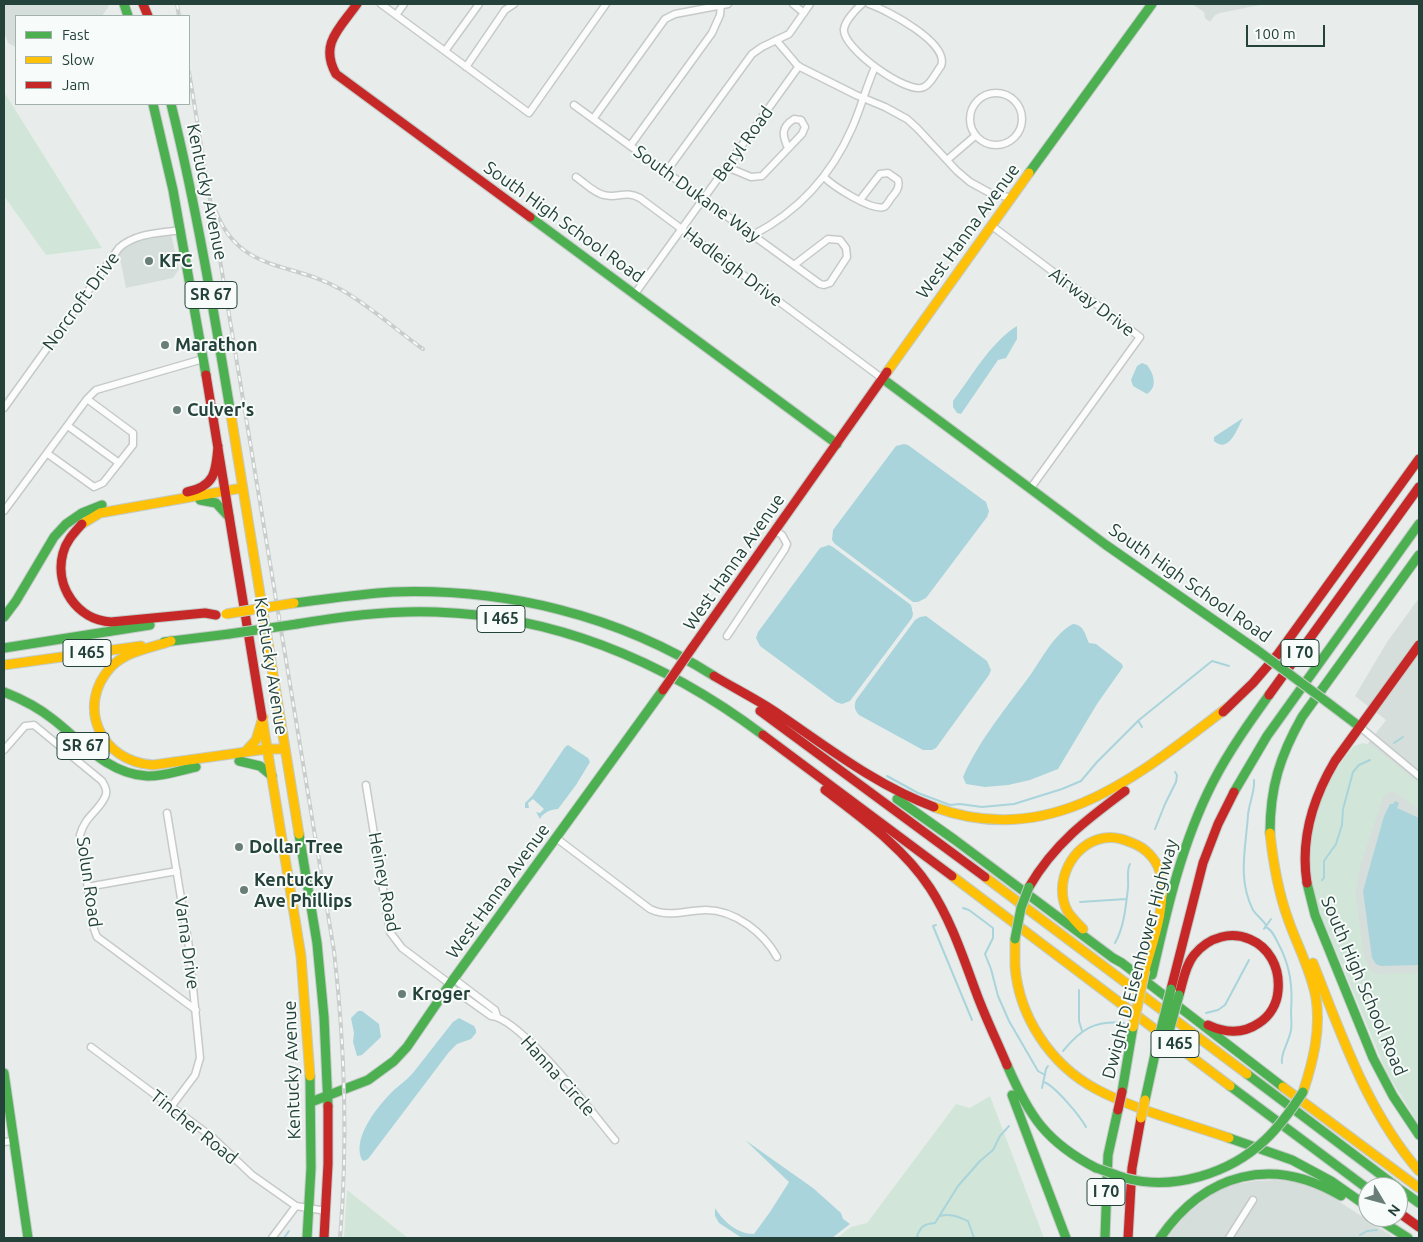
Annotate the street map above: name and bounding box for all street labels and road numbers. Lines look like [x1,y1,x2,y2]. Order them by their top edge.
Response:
street label: Beryl Road [709,102,777,186]
street label: Kentucky Avenue [182,122,232,262]
street label: South Dukane Way [629,141,765,247]
street label: South High School Road [480,157,648,287]
street label: West Hanna Avenue [912,159,1024,303]
street label: Hadleigh Drive [679,223,787,311]
street label: Norcroft Drive [38,248,124,354]
street label: Airway Drive [1045,263,1139,341]
road number: SR 67 [185,282,237,308]
street label: West Hanna Avenue [679,490,789,634]
street label: South High School Road [1105,519,1275,647]
street label: Kentucky Avenue [249,596,293,736]
road number: I 465 [477,606,525,632]
road number: I 465 [63,640,111,666]
road number: I 70 [1281,640,1319,666]
road number: SR 67 [57,732,109,759]
street label: West Hanna Avenue [442,819,554,963]
street label: Heiney Road [364,830,404,934]
street label: Solun Road [72,836,106,928]
street label: Dwight D Eisenhower Highway [1098,837,1182,1081]
street label: South High School Road [1316,893,1412,1079]
street label: Varna Drive [170,895,204,991]
street label: Kentucky Avenue [279,1000,305,1140]
road number: I 465 [1151,1030,1199,1058]
street label: Hanna Circle [516,1031,600,1121]
street label: Tincher Road [146,1085,242,1169]
road number: I 70 [1087,1178,1125,1206]

